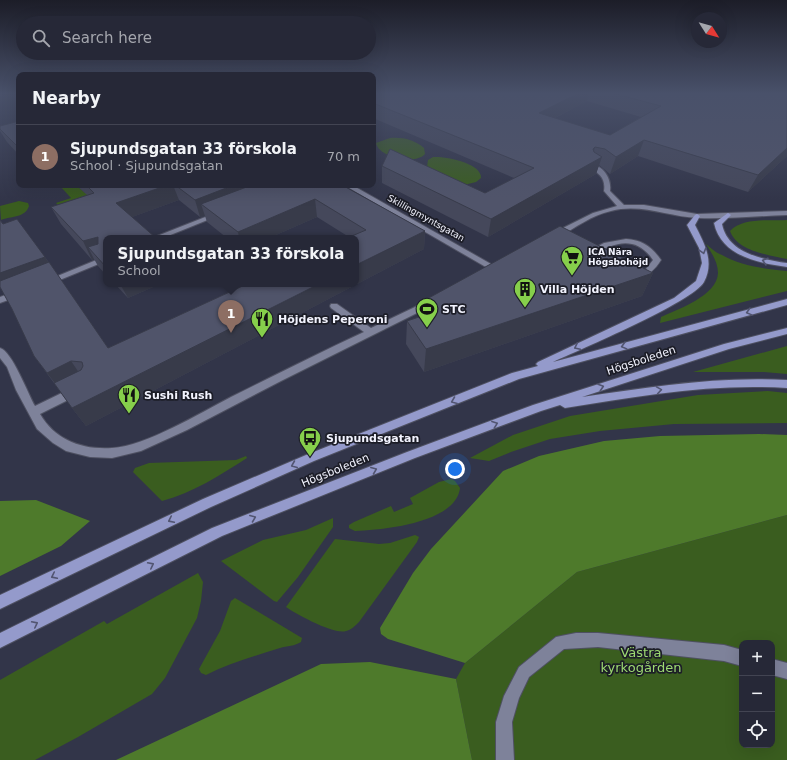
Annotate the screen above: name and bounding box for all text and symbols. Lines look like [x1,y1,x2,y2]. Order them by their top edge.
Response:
north arrow [691,12,727,48]
search box [16,16,376,60]
icon: search [30,27,52,49]
text: Search here [62,29,152,47]
text: Nearby [32,88,101,108]
text: Sjupundsgatan 33 förskola [70,140,297,158]
text: 1 [40,149,50,164]
text: 70 m [327,149,360,164]
text: School · Sjupundsgatan [70,158,223,173]
street label: Skillingmyntsgatan [386,193,466,243]
popup [103,235,359,287]
supermarket icon: ICA Nära Högsbohöjd [559,244,585,277]
text: Sjupundsgatan 33 förskola [118,245,344,263]
place label: ICA Nära Högsbohöjd [588,247,648,267]
one-way arrow [698,248,707,255]
one-way arrow [762,257,769,266]
text: School [118,263,161,278]
building icon: Villa Höjden [512,276,538,309]
place label: Villa Höjden [540,283,615,296]
sports icon: STC [414,296,440,329]
pin: 1 [218,300,244,333]
place label: STC [442,303,466,316]
restaurant icon: Höjdens Peperoni [249,306,275,339]
one-way arrow [746,307,753,316]
place label: Höjdens Peperoni [278,313,388,326]
one-way arrow [573,342,581,350]
one-way arrow [621,342,627,350]
street label: Högsboleden [605,343,677,378]
restaurant icon: Sushi Rush [116,382,142,415]
one-way arrow [597,384,604,392]
one-way arrow [656,386,662,395]
place label: Sushi Rush [144,389,212,402]
one-way arrow [450,397,457,405]
one-way arrow [492,420,499,428]
bus stop icon: Sjupundsgatan [297,425,323,458]
place label: Sjupundsgatan [326,432,419,445]
street label: Högsboleden [299,451,371,490]
your location [445,459,465,479]
one-way arrow [291,460,298,468]
one-way arrow [370,466,377,474]
one-way arrow [168,515,176,523]
one-way arrow [249,515,257,523]
one-way arrow [147,563,154,570]
one-way arrow [51,571,59,579]
one-way arrow [31,621,38,629]
map controls [739,640,775,748]
button: + [739,640,775,676]
park label: Västra kyrkogården [601,645,681,675]
button: − [739,676,775,712]
button: locate [739,712,775,748]

